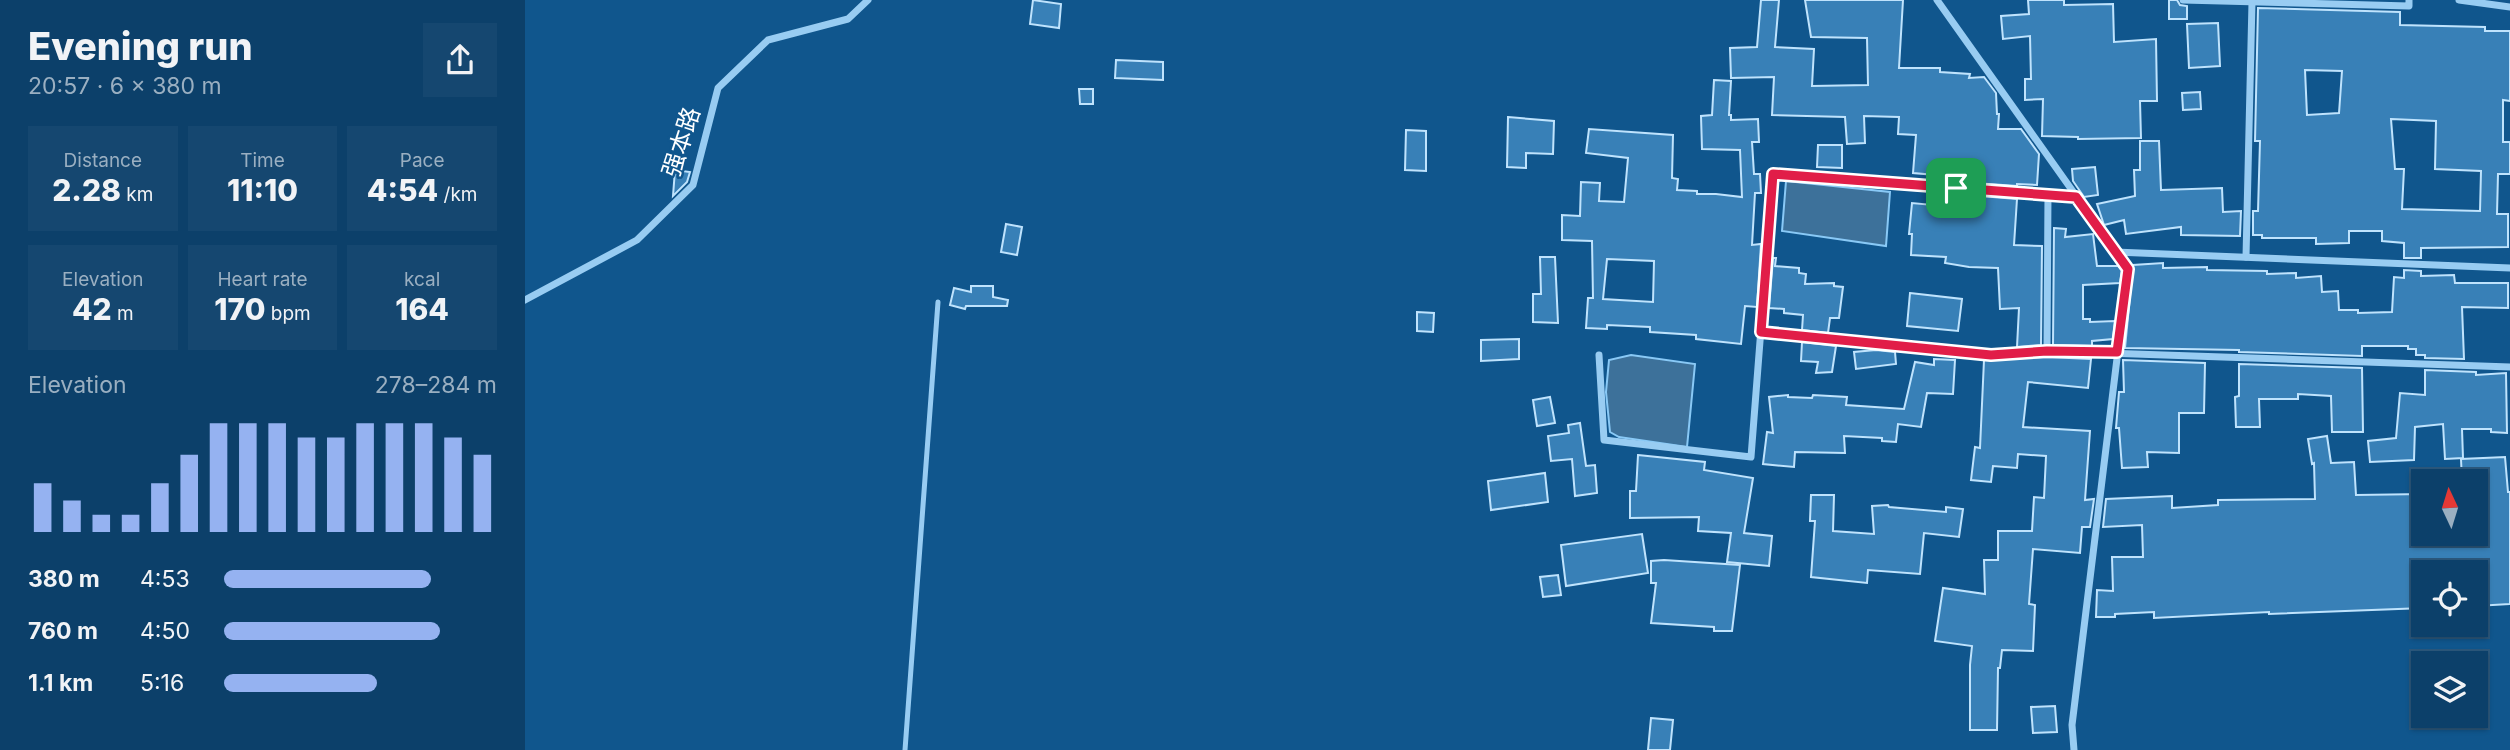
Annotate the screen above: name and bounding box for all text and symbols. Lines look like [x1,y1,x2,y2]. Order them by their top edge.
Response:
text: Evening run [28,23,253,69]
button: share [423,23,497,97]
text: 20:57 · 6 × 380 m [28,72,222,100]
street label: 强本路 [656,103,706,181]
text: Distance [64,149,142,172]
text: Time [240,149,285,172]
text: Pace [400,149,445,172]
pin [1926,158,1986,218]
icon: arrive [1937,169,1975,207]
text: 2.28 [52,172,121,208]
text: 11:10 [227,172,298,208]
text: 4:54 [367,172,438,208]
text: km [121,183,153,206]
text: /km [438,183,478,206]
text: Elevation [62,268,144,291]
text: Heart rate [217,268,307,291]
text: kcal [404,268,440,291]
text: 42 [72,291,112,327]
text: 170 [214,291,265,327]
text: 164 [395,291,449,327]
text: m [112,302,134,325]
text: bpm [265,302,311,325]
text: Elevation [28,371,127,399]
text: 278–284 m [375,371,497,399]
north arrow [2411,469,2489,546]
map controls [2411,469,2488,728]
button: locate [2411,560,2488,637]
text: 380 m [28,565,100,593]
text: 4:53 [140,565,190,593]
text: 760 m [28,617,98,645]
text: 4:50 [140,617,190,645]
button: layers [2411,651,2488,728]
text: 1.1 km [28,669,93,697]
text: 5:16 [140,669,184,697]

